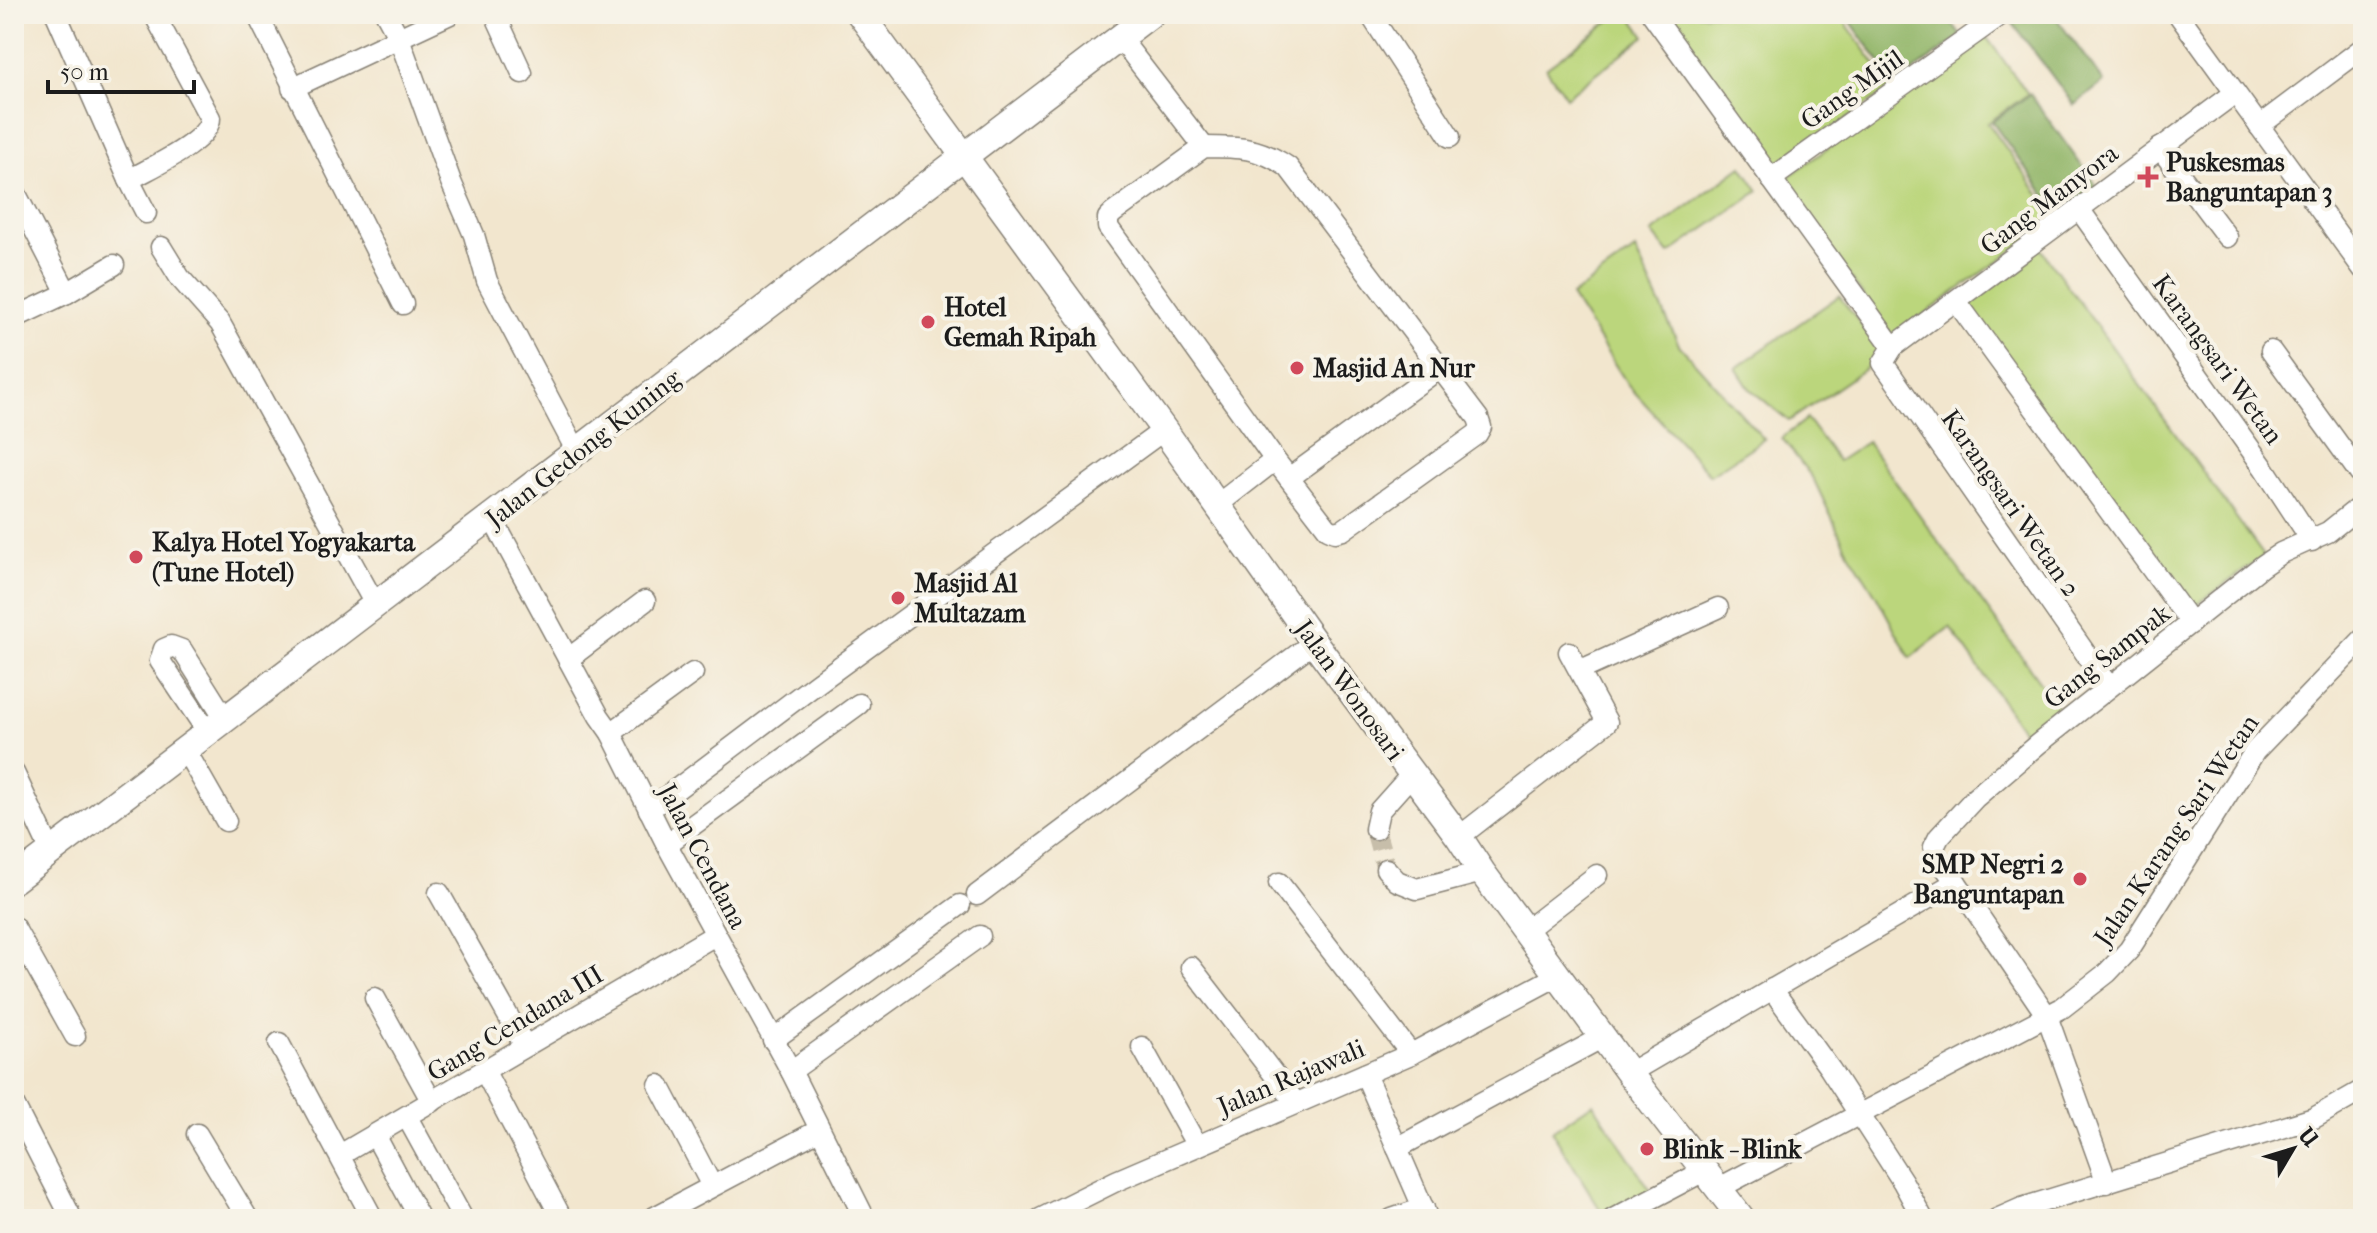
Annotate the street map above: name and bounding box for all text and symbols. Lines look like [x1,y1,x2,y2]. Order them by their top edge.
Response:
street label: Gang Mijil [1795,43,1909,136]
scale bar [48,44,194,94]
text: 50 m [60,58,109,86]
street label: Gang Manyora [1974,137,2125,261]
place label: Puskesmas Banguntapan 3 [2166,147,2333,208]
marker: Puskesmas Banguntapan 3 [2137,166,2159,188]
street label: Karangsari Wetan [2146,268,2290,450]
place label: Hotel Gemah Ripah [944,292,1097,353]
marker: Hotel Gemah Ripah [919,313,937,331]
place label: Masjid An Nur [1313,353,1476,384]
marker: Masjid An Nur [1288,359,1306,377]
street label: Jalan Gedong Kuning [478,362,688,535]
street label: Karangsari Wetan 2 [1934,404,2087,603]
place label: Kalya Hotel Yogyakarta (Tune Hotel) [152,527,416,588]
marker: Kalya Hotel Yogyakarta (Tune Hotel) [127,548,145,566]
place label: Masjid Al Multazam [914,568,1026,629]
marker: Masjid Al Multazam [889,589,907,607]
street label: Gang Sampak [2038,597,2177,715]
street label: Jalan Wonosari [1287,612,1411,767]
street label: Jalan Karang Sari Wetan [2086,709,2266,954]
street label: Jalan Cendana [650,777,754,935]
place label: SMP Negri 2 Banguntapan [1913,849,2065,910]
marker: SMP Negri 2 Banguntapan [2071,870,2089,888]
street label: Gang Cendana III [422,959,609,1088]
street label: Jalan Rajawali [1211,1032,1370,1123]
north arrow [2253,1109,2333,1189]
text: U [2292,1122,2324,1153]
place label: Blink - Blink [1663,1134,1803,1165]
marker: Blink - Blink [1638,1140,1656,1158]

